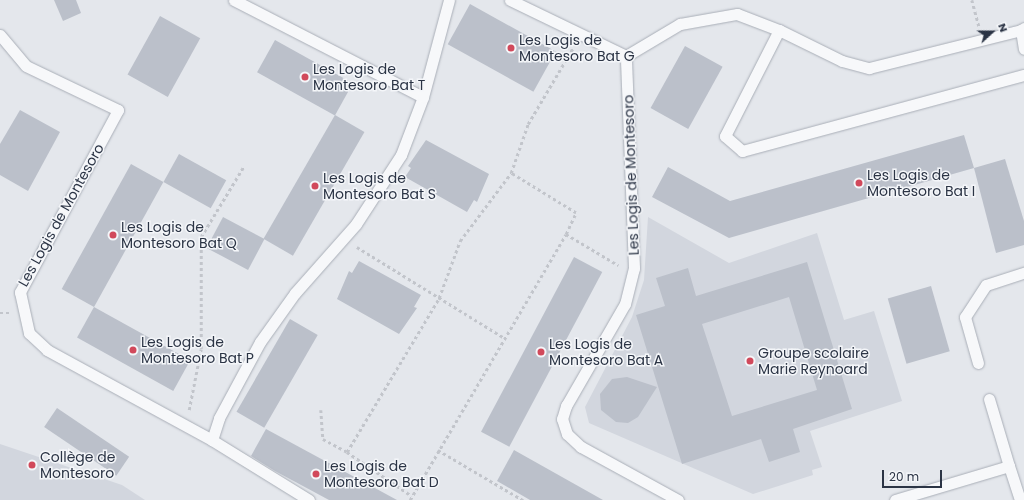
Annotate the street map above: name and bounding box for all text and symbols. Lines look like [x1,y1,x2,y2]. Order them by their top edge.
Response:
north arrow [972,12,1012,52]
text: N [994,21,1012,34]
place label: Les Logis de Montesoro Bat G [519,32,635,64]
marker: Les Logis de Montesoro Bat G [506,43,516,53]
place label: Les Logis de Montesoro Bat T [313,61,425,94]
marker: Les Logis de Montesoro Bat T [300,72,310,82]
street label: Les Logis de Montesoro [620,94,642,256]
street label: Les Logis de Montesoro [15,141,107,289]
place label: Les Logis de Montesoro Bat I [867,167,975,200]
place label: Les Logis de Montesoro Bat S [323,170,436,202]
marker: Les Logis de Montesoro Bat I [854,178,864,188]
marker: Les Logis de Montesoro Bat S [310,181,320,191]
place label: Les Logis de Montesoro Bat Q [121,219,237,252]
marker: Les Logis de Montesoro Bat Q [108,230,118,240]
place label: Les Logis de Montesoro Bat P [141,334,254,366]
place label: Les Logis de Montesoro Bat A [549,336,663,368]
marker: Les Logis de Montesoro Bat P [128,345,138,355]
place label: Groupe scolaire Marie Reynoard [758,345,869,378]
marker: Les Logis de Montesoro Bat A [536,347,546,357]
marker: Groupe scolaire Marie Reynoard [745,356,755,366]
place label: Collège de Montesoro [40,449,115,482]
place label: Les Logis de Montesoro Bat D [324,458,439,490]
marker: Collège de Montesoro [27,460,37,470]
scale bar [884,462,944,488]
text: 20 m [889,468,919,485]
marker: Les Logis de Montesoro Bat D [311,469,321,479]

